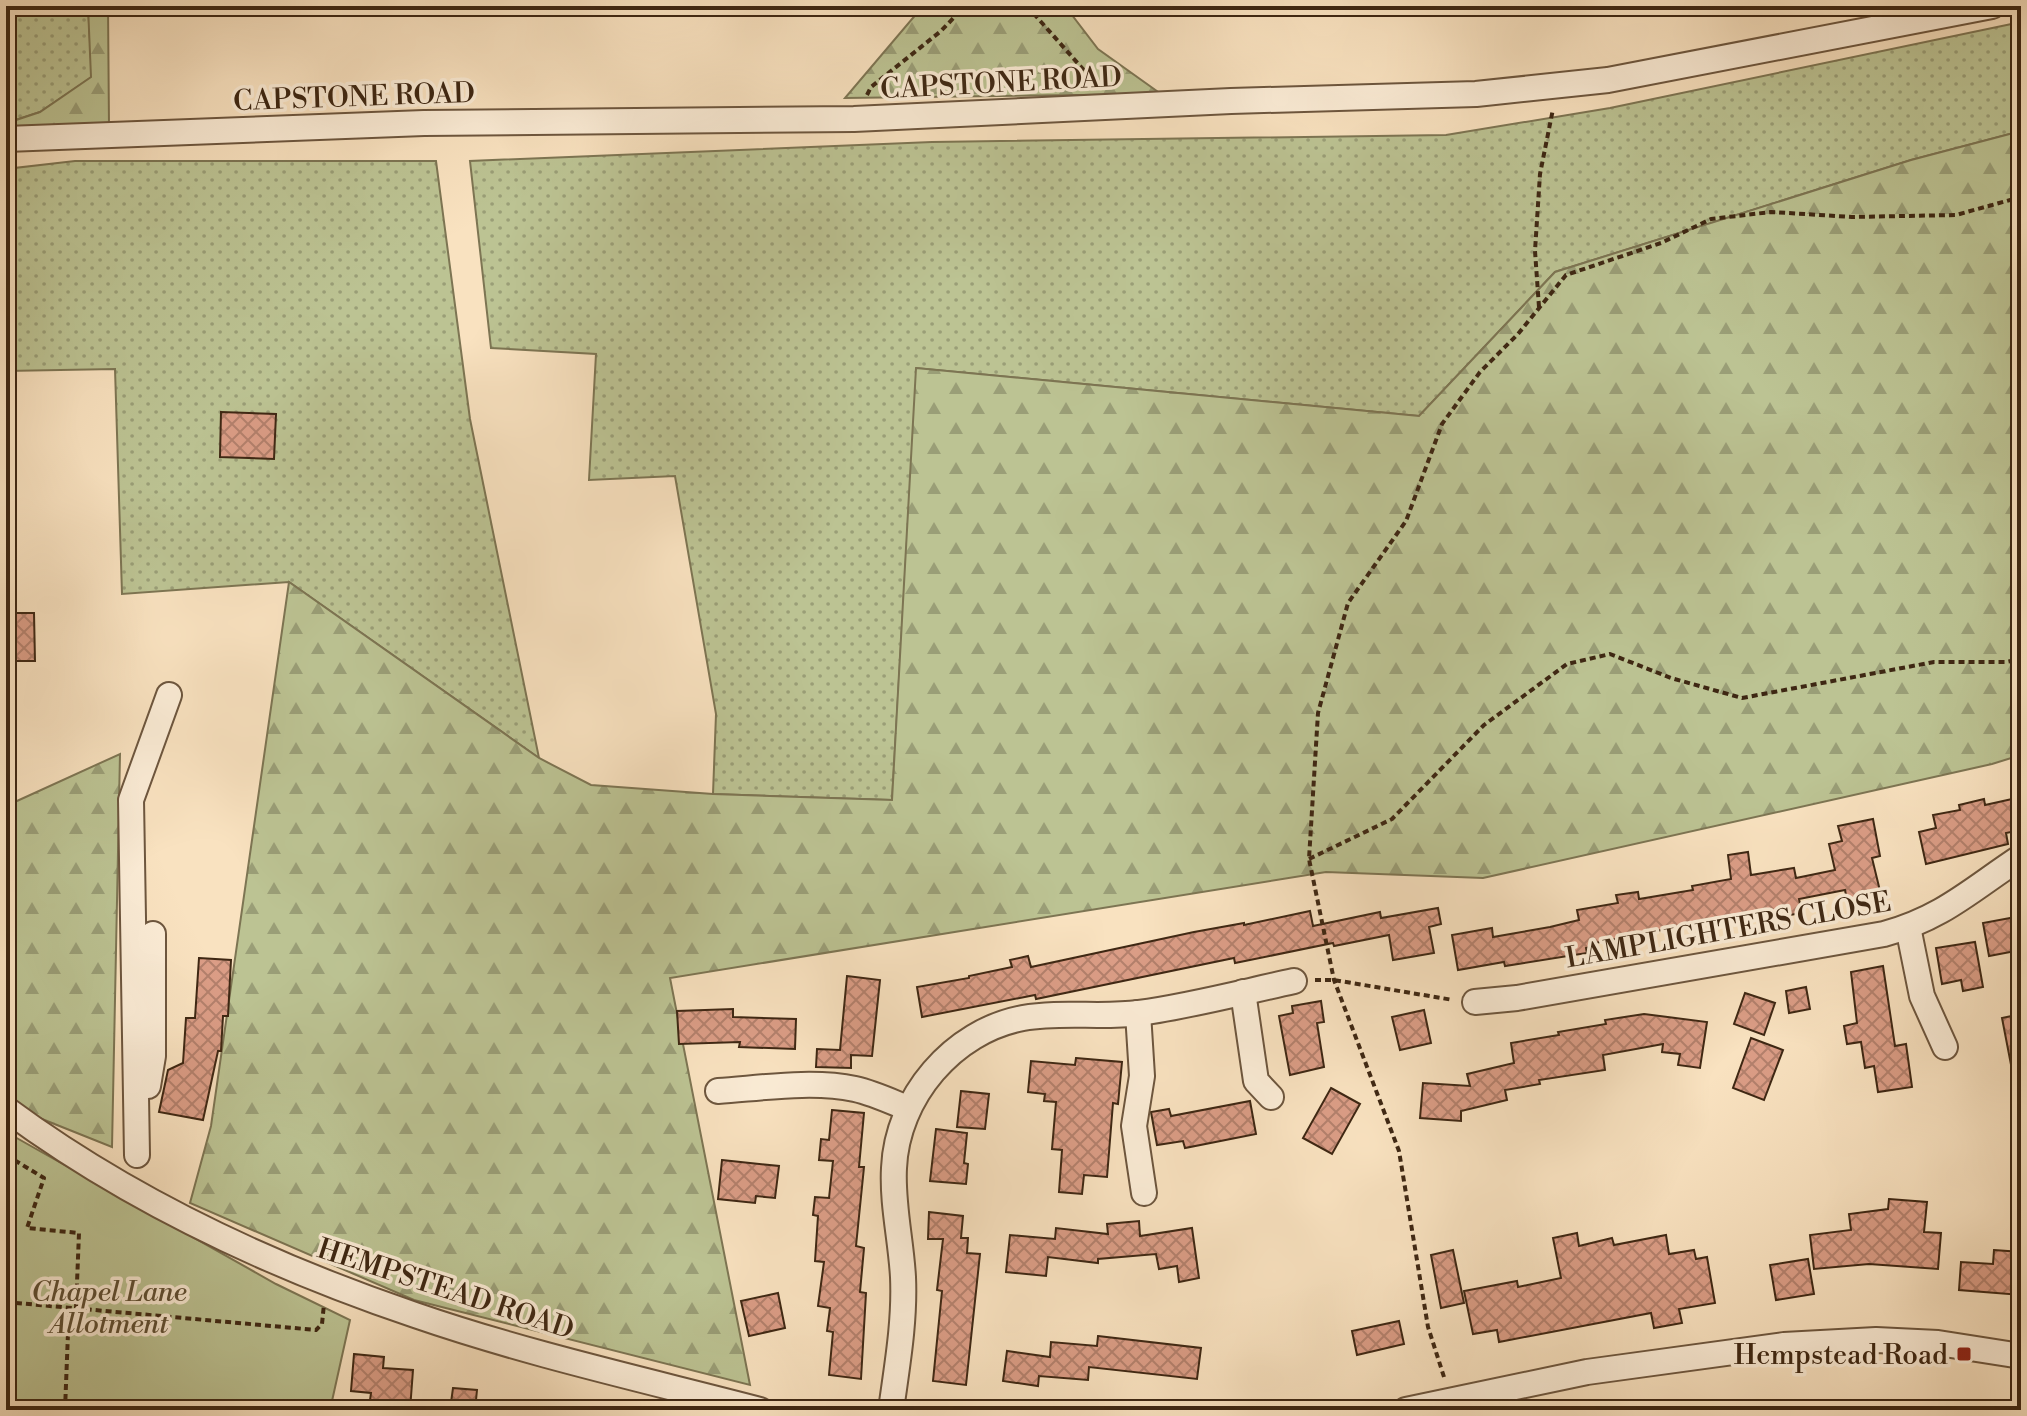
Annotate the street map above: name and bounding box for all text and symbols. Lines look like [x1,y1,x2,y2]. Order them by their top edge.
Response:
street label: CAPSTONE ROAD [879,60,1123,107]
street label: CAPSTONE ROAD [233,76,475,119]
street label: LAMPLIGHTERS CLOSE [1563,885,1894,976]
street label: HEMPSTEAD ROAD [313,1231,578,1347]
park label: Chapel Lane Allotment [31,1275,187,1342]
place label: Hempstead Road [1734,1338,1948,1373]
marker: Hempstead Road [1955,1345,1973,1363]

